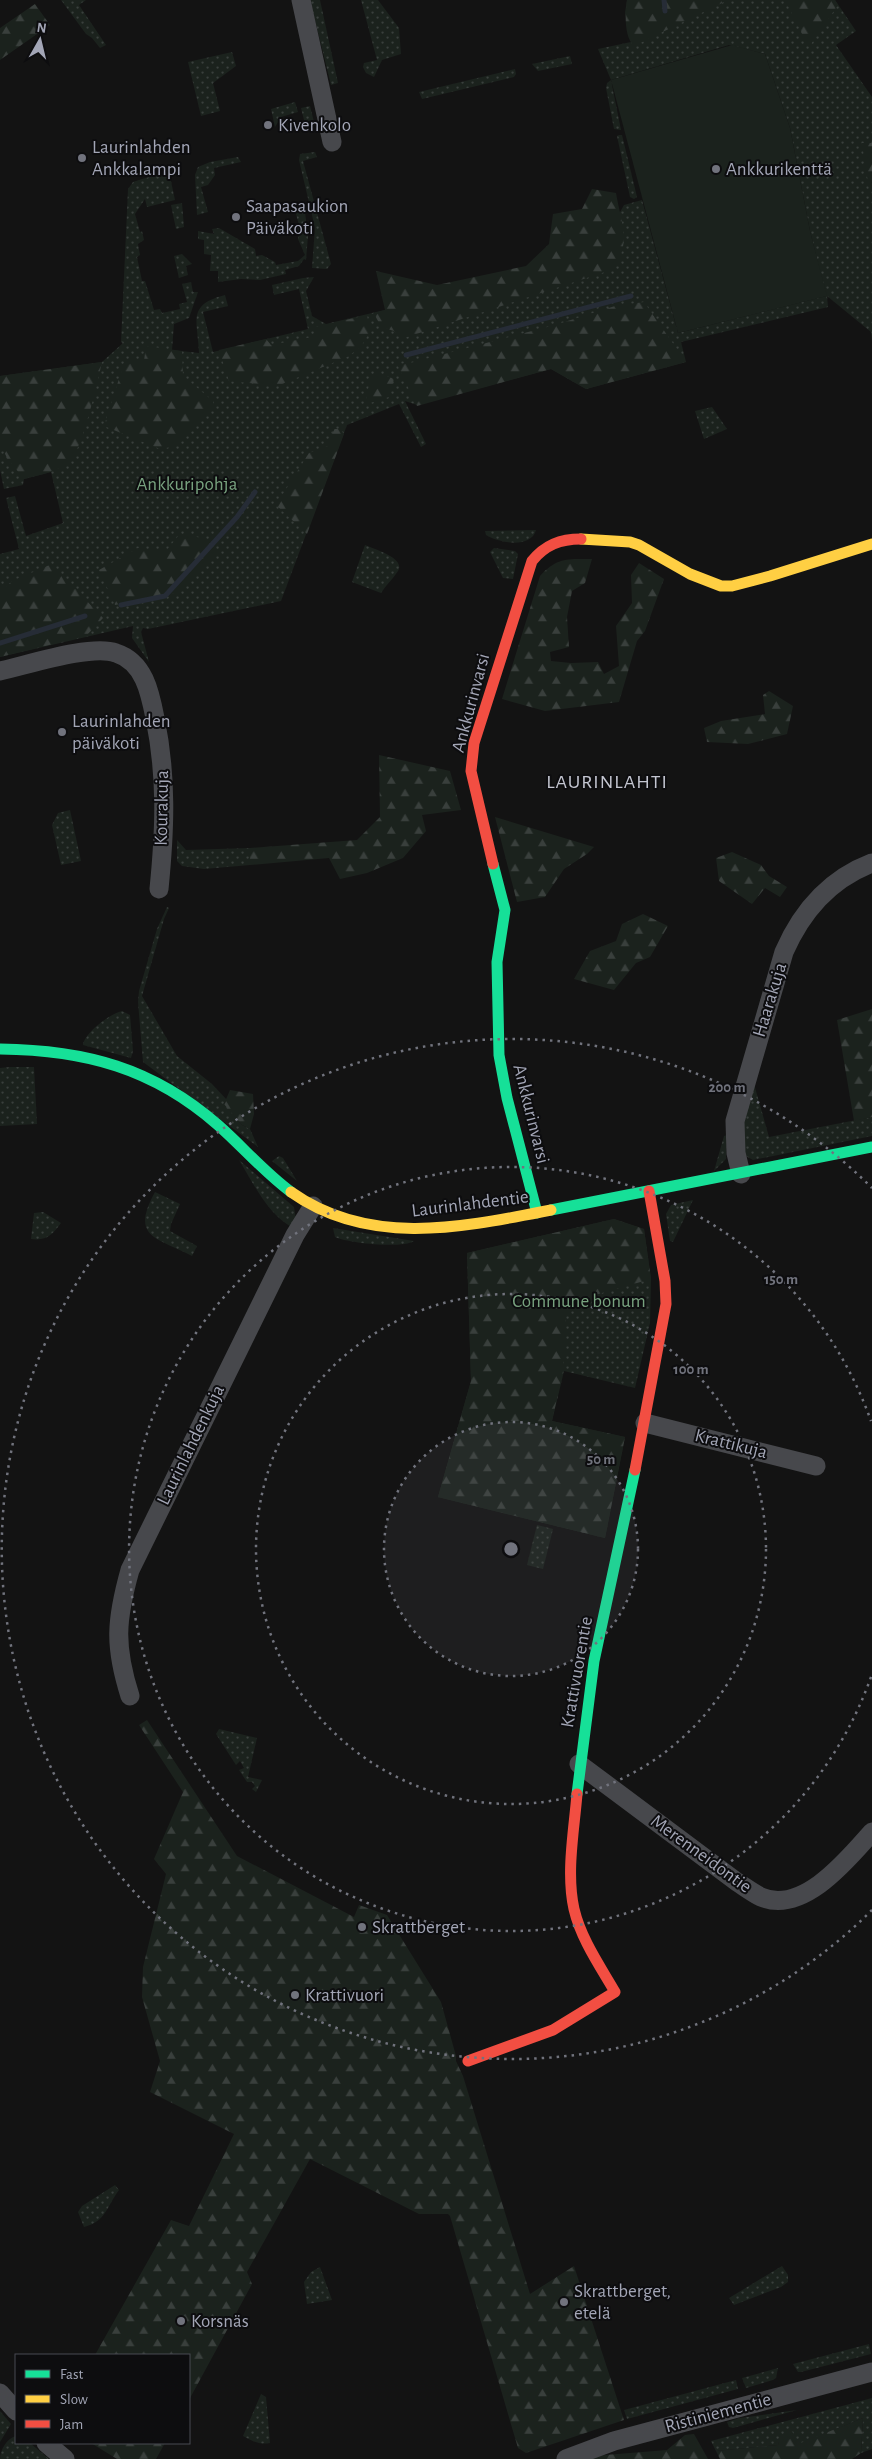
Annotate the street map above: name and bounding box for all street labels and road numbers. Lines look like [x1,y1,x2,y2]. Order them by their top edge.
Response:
street label: Ankkurinvarsi [449,651,493,755]
street label: Kourakuja [152,770,172,846]
street label: Haarakuja [750,960,790,1040]
street label: Ankkurinvarsi [509,1062,553,1166]
street label: Laurinlahdentie [410,1187,530,1221]
street label: Laurinlahdenkuja [154,1382,228,1508]
street label: Krattikuja [693,1426,769,1462]
street label: Krattivuorentie [558,1615,596,1729]
street label: Merenneidontie [647,1811,755,1897]
street label: Ristiniementie [663,2390,773,2436]

